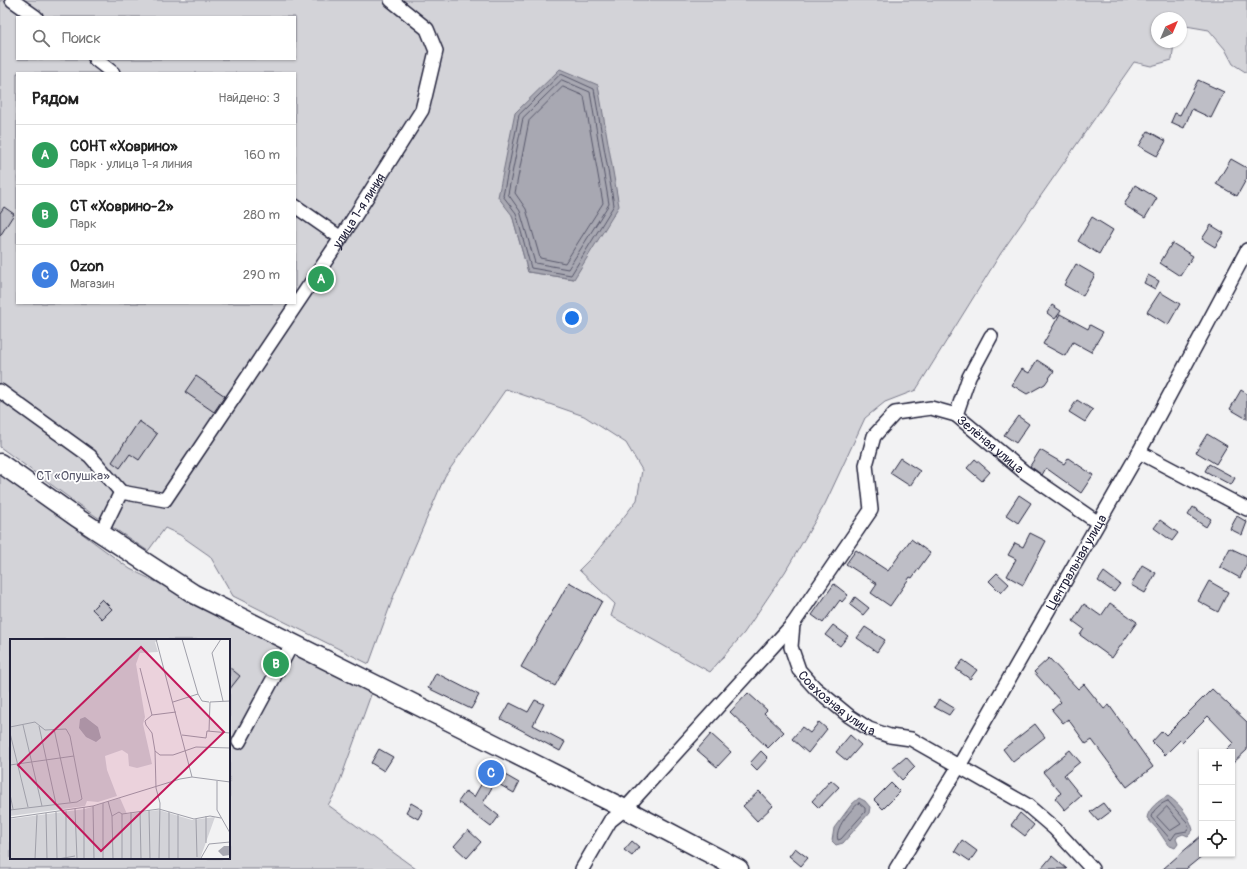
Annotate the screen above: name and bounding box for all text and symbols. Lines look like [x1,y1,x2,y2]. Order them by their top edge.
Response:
north arrow [1151,12,1187,48]
search box [16,16,296,60]
icon: search [30,27,52,49]
text: Поиск [62,29,101,48]
text: Рядом [32,88,79,109]
text: Найдено: 3 [218,90,280,106]
text: СОНТ «Ховрино» [70,137,178,156]
text: A [41,147,49,163]
text: 160 m [244,147,280,163]
text: Парк · улица 1-я линия [70,156,192,172]
street label: улица 1-я линия [329,170,389,252]
text: СТ «Ховрино-2» [70,197,173,216]
text: B [41,207,49,223]
text: 280 m [243,207,280,223]
text: Парк [70,216,97,232]
text: Ozon [70,257,104,276]
pin: A [308,264,334,294]
text: C [41,267,49,283]
text: 290 m [243,267,280,283]
text: Магазин [70,276,114,292]
your location [562,308,582,328]
street label: Зелёная улица [954,412,1027,477]
park label: СТ «Опушка» [36,468,110,484]
street label: Центральная улица [1043,512,1111,613]
inset map [10,639,230,859]
pin: B [263,649,289,679]
street label: Совхозная улица [794,668,877,739]
map controls [1199,749,1235,857]
button: + [1199,749,1235,785]
pin: C [478,758,504,788]
button: − [1199,785,1235,821]
button: locate [1199,821,1235,857]

